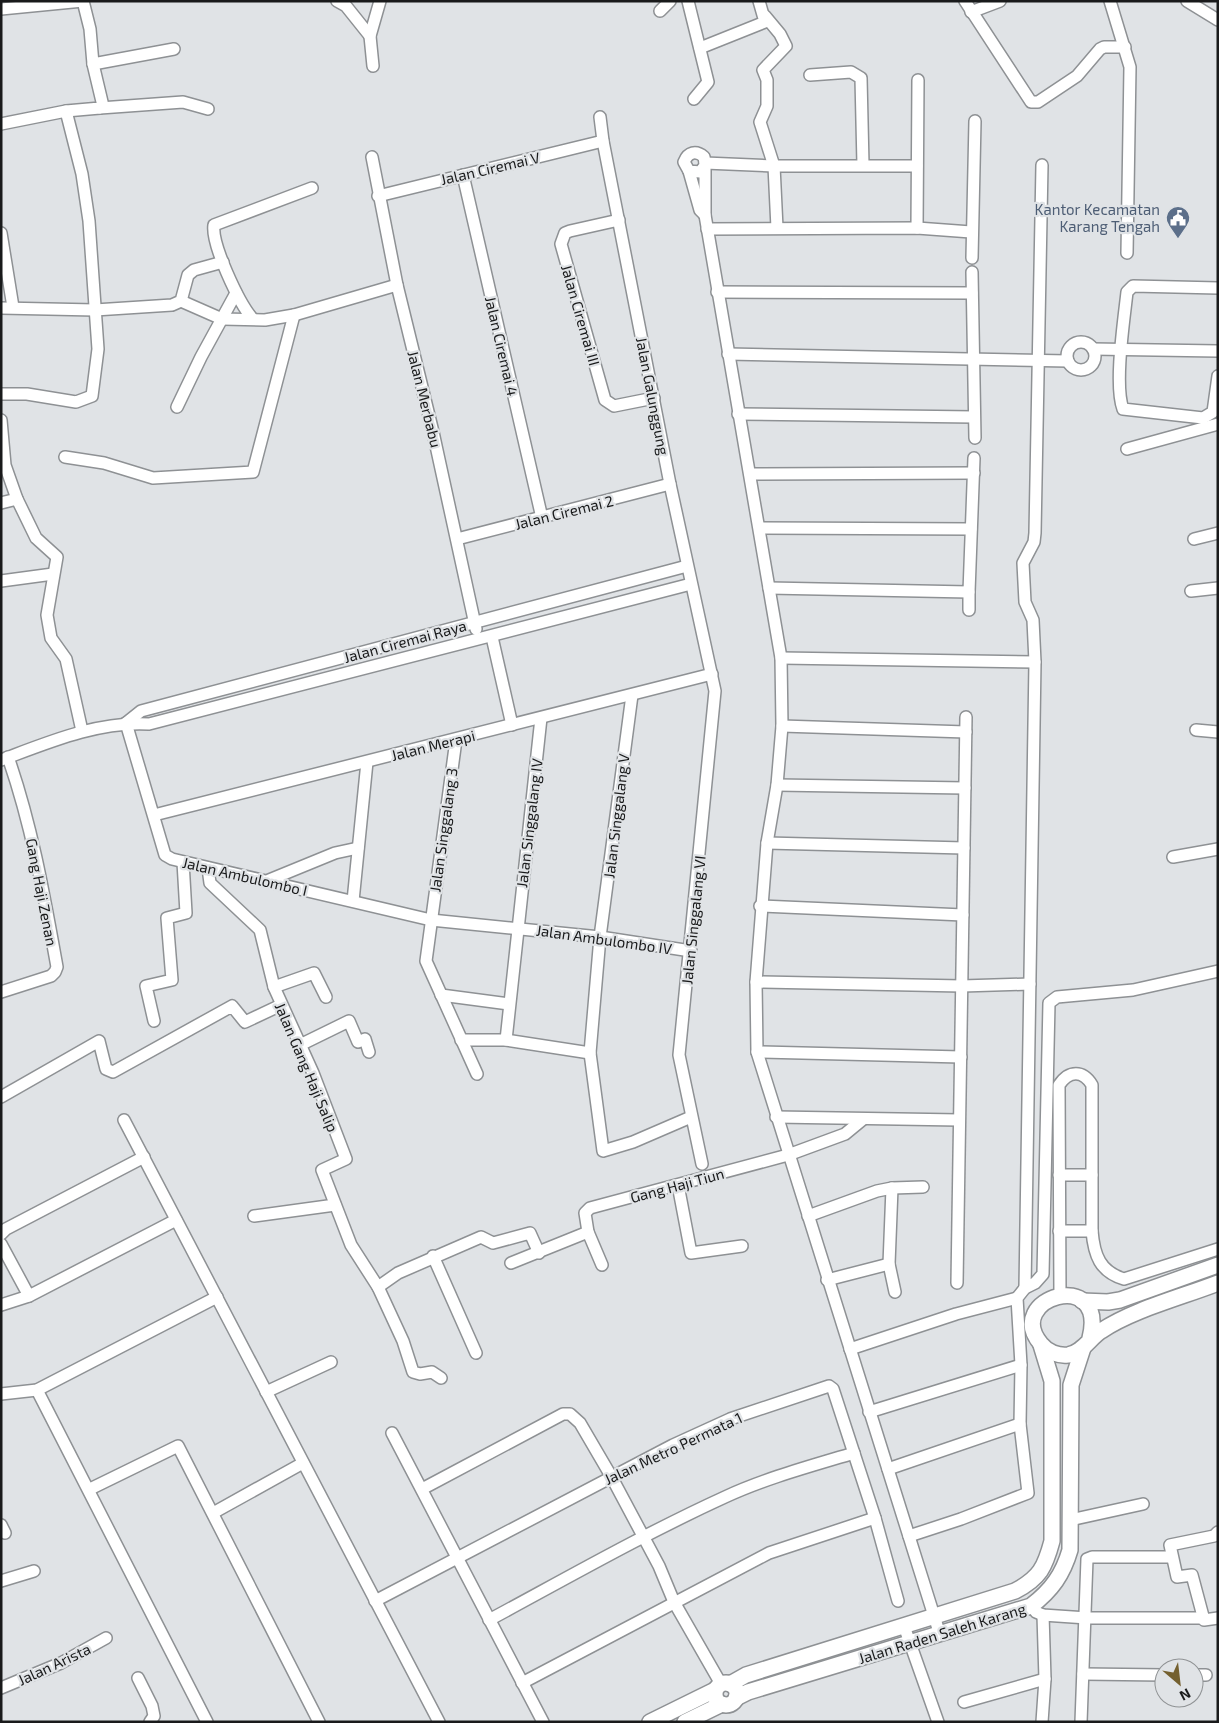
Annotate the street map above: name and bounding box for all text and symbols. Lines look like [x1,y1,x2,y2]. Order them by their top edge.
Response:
street label: Jalan Ciremai V [439,148,541,188]
place label: Kantor Kecamatan Karang Tengah [1035,200,1160,235]
public building icon: Kantor Kecamatan Karang Tengah [1165,205,1191,239]
street label: Jalan Ciremai III [558,262,604,368]
street label: Jalan Ciremai 4 [482,294,522,398]
street label: Jalan Galunggung [633,335,673,457]
street label: Jalan Merbabu [404,349,446,449]
street label: Jalan Ciremai 2 [513,491,615,533]
street label: Jalan Ciremai Raya [342,616,468,666]
street label: Jalan Merapi [389,726,477,764]
street label: Jalan Singgalang V [599,753,633,879]
street label: Jalan Singgalang IV [512,757,546,889]
street label: Jalan Singgalang 3 [425,767,461,893]
street label: Gang Haji Zenan [22,837,61,948]
street label: Jalan Ambulombo I [181,853,309,899]
street label: Jalan Singgalang VI [677,855,709,985]
street label: Jalan Ambulombo IV [535,921,673,957]
street label: Jalan Gang Haji Salip [271,1000,342,1135]
street label: Gang Haji Tiun [628,1164,726,1207]
street label: Jalan Metro Permata 1 [601,1408,745,1488]
street label: Jalan Raden Saleh Karang [856,1599,1028,1667]
street label: Jalan Arista [15,1639,93,1689]
north arrow [1154,1658,1204,1708]
text: N [1177,1685,1194,1705]

